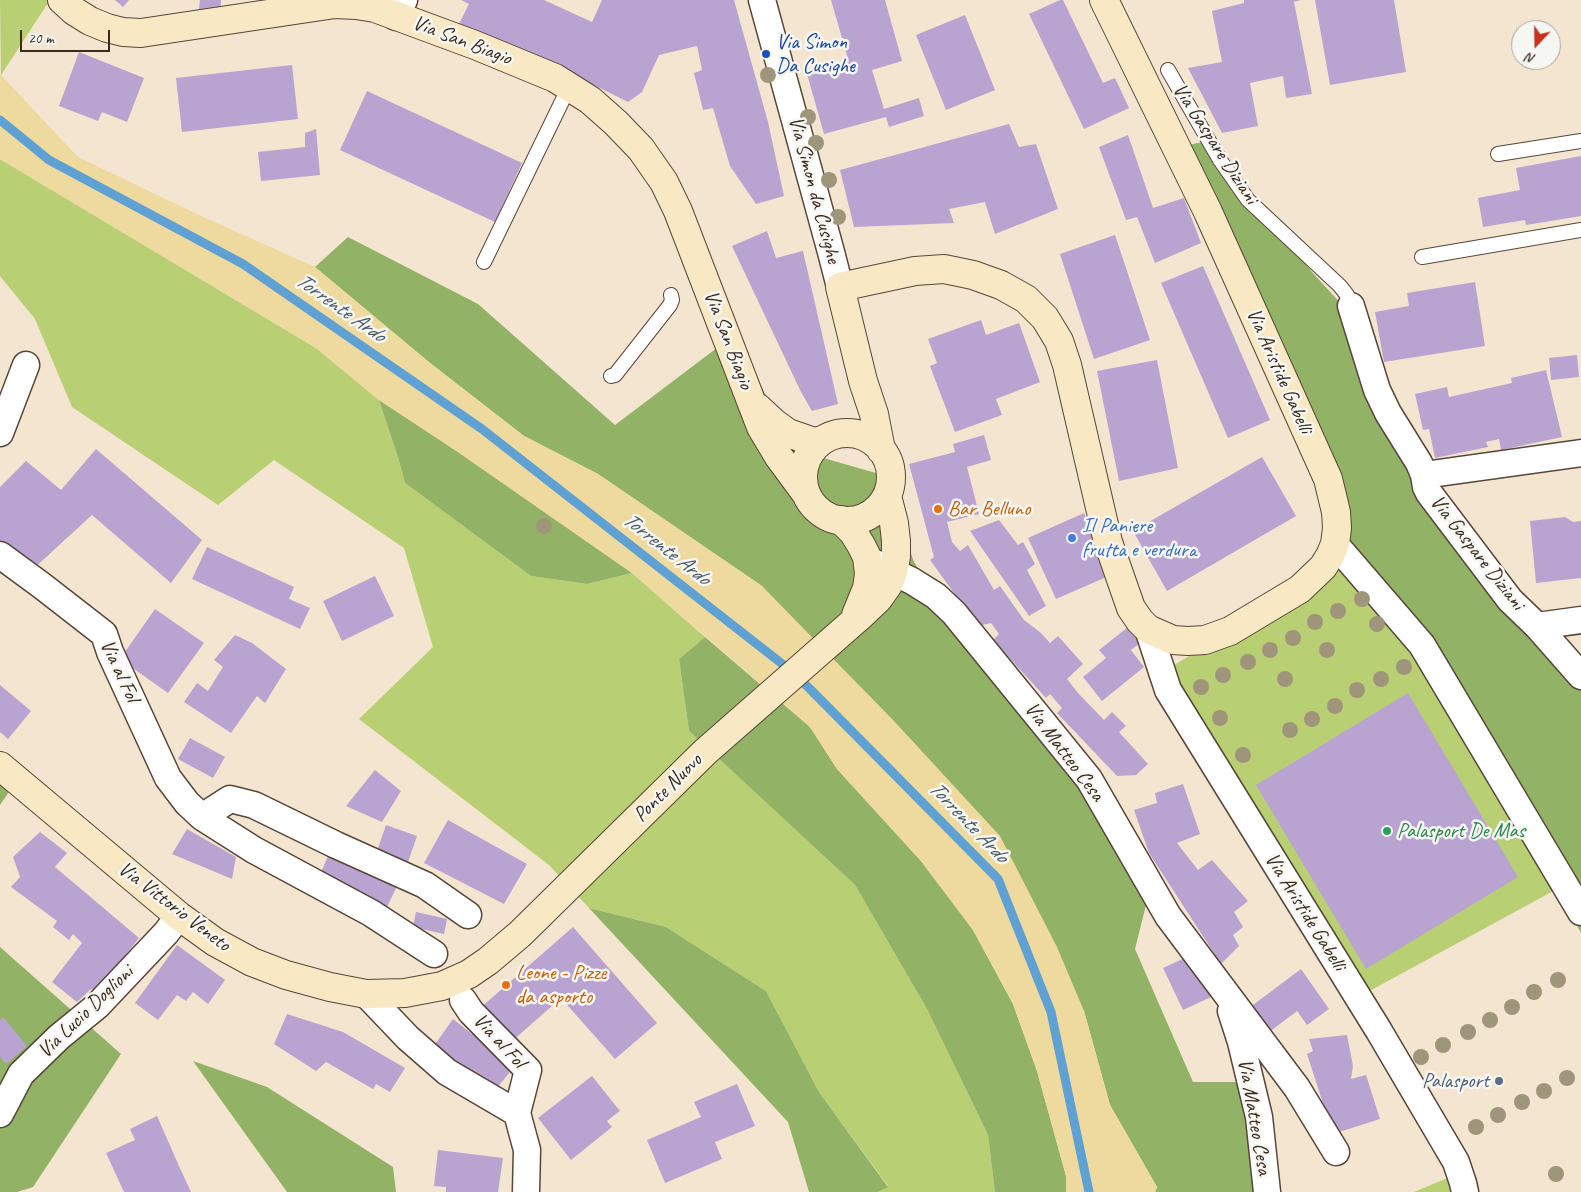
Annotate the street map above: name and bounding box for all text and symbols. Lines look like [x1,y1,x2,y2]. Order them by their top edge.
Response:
street label: Via San Biagio [409,11,515,71]
scale bar [22,20,112,52]
north arrow [1511,20,1561,70]
text: 20 m [28,29,54,48]
place label: Via Simon Da Cusighe [776,29,855,79]
marker: Via Simon Da Cusighe [760,48,772,60]
text: N [1524,49,1538,68]
street label: Via Gaspare Diziani [1167,79,1263,209]
street label: Via Simon da Cusighe [782,114,846,266]
water label: Torrente Ardo [290,267,390,349]
street label: Via San Biagio [698,287,758,393]
street label: Via Aristide Gabelli [1240,305,1318,437]
street label: Via Gaspare Diziani [1424,490,1530,616]
place label: Bar Belluno [948,496,1030,522]
marker: Bar Belluno [932,503,944,515]
water label: Torrente Ardo [617,507,715,591]
place label: Il Paniere frutta e verdura [1082,513,1196,563]
marker: Il Paniere frutta e verdura [1066,532,1078,544]
street label: Via al Fol [94,636,144,706]
street label: Via Matteo Cesa [1019,697,1109,807]
street label: Ponte Nuovo [628,748,708,828]
water label: Torrente Ardo [922,776,1014,868]
place label: Palasport De Mas [1397,818,1525,844]
marker: Palasport De Mas [1381,825,1393,837]
street label: Via Aristide Gabelli [1259,848,1351,976]
street label: Via Vittorio Veneto [113,857,235,957]
street label: Via Lucio Doglioni [33,960,139,1064]
place label: Leone - Pizze da asporto [516,960,606,1010]
marker: Leone - Pizze da asporto [500,979,512,991]
street label: Via al Fol [467,1008,531,1074]
street label: Via Matteo Cesa [1231,1057,1277,1177]
place label: Palasport [1422,1068,1489,1094]
marker: Palasport [1493,1075,1505,1087]

